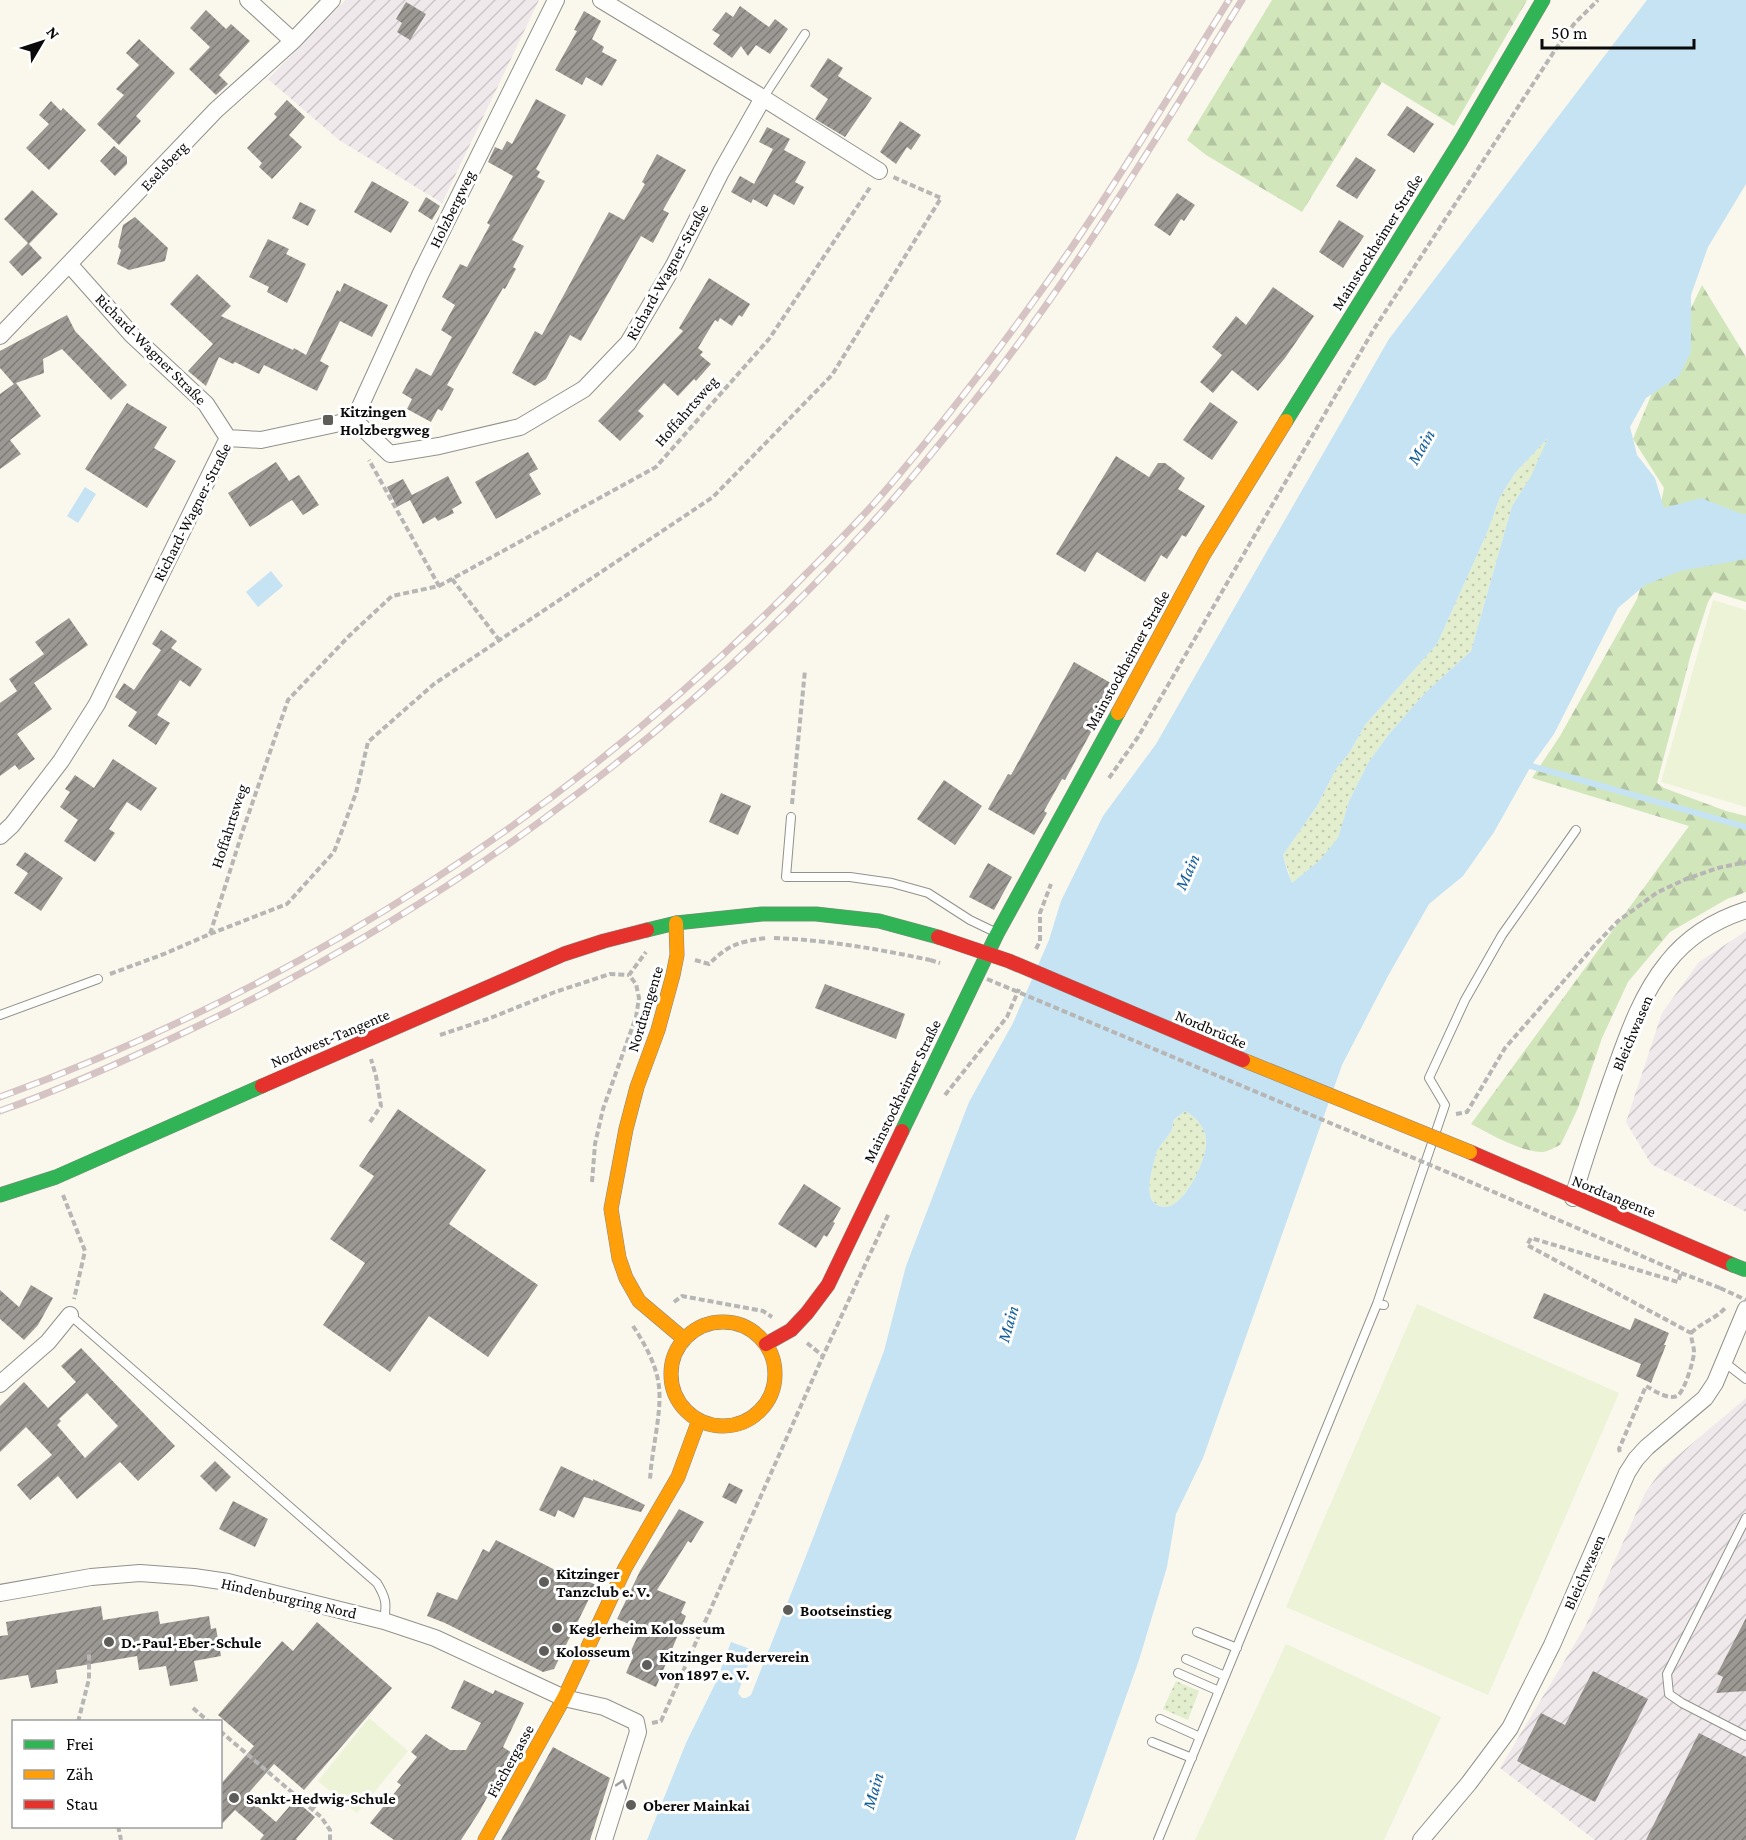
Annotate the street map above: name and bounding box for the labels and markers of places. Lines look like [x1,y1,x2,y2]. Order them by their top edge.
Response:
place label: Kitzingen Holzbergweg [340,403,430,438]
marker: Kitzingen Holzbergweg [321,413,335,427]
place label: Kitzinger Tanzclub e. V. [556,1565,650,1600]
marker: Kitzinger Tanzclub e. V. [537,1575,551,1589]
place label: Bootseinstieg [800,1602,892,1619]
marker: Bootseinstieg [781,1603,795,1617]
place label: Keglerheim Kolosseum [569,1620,726,1637]
marker: Keglerheim Kolosseum [550,1621,564,1635]
place label: D.-Paul-Eber-Schule [121,1634,262,1651]
marker: D.-Paul-Eber-Schule [102,1635,116,1649]
place label: Kolosseum [556,1643,631,1660]
marker: Kolosseum [537,1644,551,1658]
place label: Kitzinger Ruderverein von 1897 e. V. [658,1648,809,1683]
marker: Kitzinger Ruderverein von 1897 e. V. [640,1658,654,1672]
place label: Sankt-Hedwig-Schule [246,1790,396,1807]
marker: Sankt-Hedwig-Schule [227,1791,241,1805]
place label: Oberer Mainkai [643,1797,750,1814]
marker: Oberer Mainkai [624,1798,638,1812]

